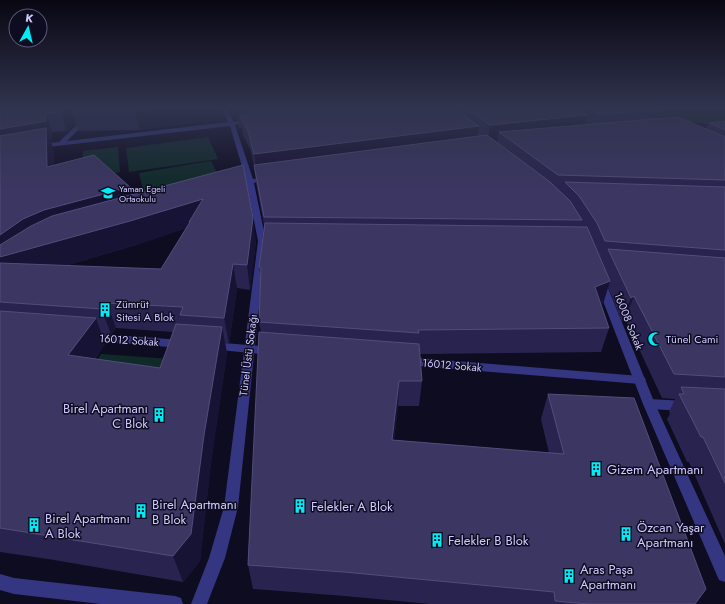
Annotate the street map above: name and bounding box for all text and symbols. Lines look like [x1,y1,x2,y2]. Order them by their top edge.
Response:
north arrow [8,8,48,48]
text: K [24,10,35,27]
place label: Yaman Egeli Ortaokulu [119,182,165,205]
school or university icon: Yaman Egeli Ortaokulu [100,185,116,201]
street label: 16008 Sokak [610,290,648,352]
place label: Zümrüt Sitesi A Blok [116,296,174,325]
building icon: Zümrüt Sitesi A Blok [97,302,113,318]
street label: Tünel Üstü Sokağı [235,313,261,397]
street label: 16012 Sokak [99,330,159,350]
mosque icon: Tünel Cami [647,331,663,347]
place label: Tünel Cami [666,331,719,347]
street label: 16012 Sokak [422,354,482,376]
place label: Birel Apartmanı C Blok [63,399,148,433]
building icon: Birel Apartmanı C Blok [151,407,167,423]
place label: Gizem Apartmanı [607,460,703,479]
building icon: Gizem Apartmanı [588,461,604,477]
place label: Birel Apartmanı B Blok [152,495,237,529]
place label: Felekler A Blok [311,497,393,516]
building icon: Felekler A Blok [292,498,308,514]
building icon: Birel Apartmanı B Blok [133,503,149,519]
place label: Birel Apartmanı A Blok [45,509,130,543]
building icon: Birel Apartmanı A Blok [26,517,42,533]
place label: Özcan Yaşar Apartmanı [637,518,705,552]
building icon: Özcan Yaşar Apartmanı [618,526,634,542]
place label: Felekler B Blok [448,531,529,550]
building icon: Felekler B Blok [429,532,445,548]
place label: Aras Paşa Apartmanı [580,560,636,594]
building icon: Aras Paşa Apartmanı [561,568,577,584]

